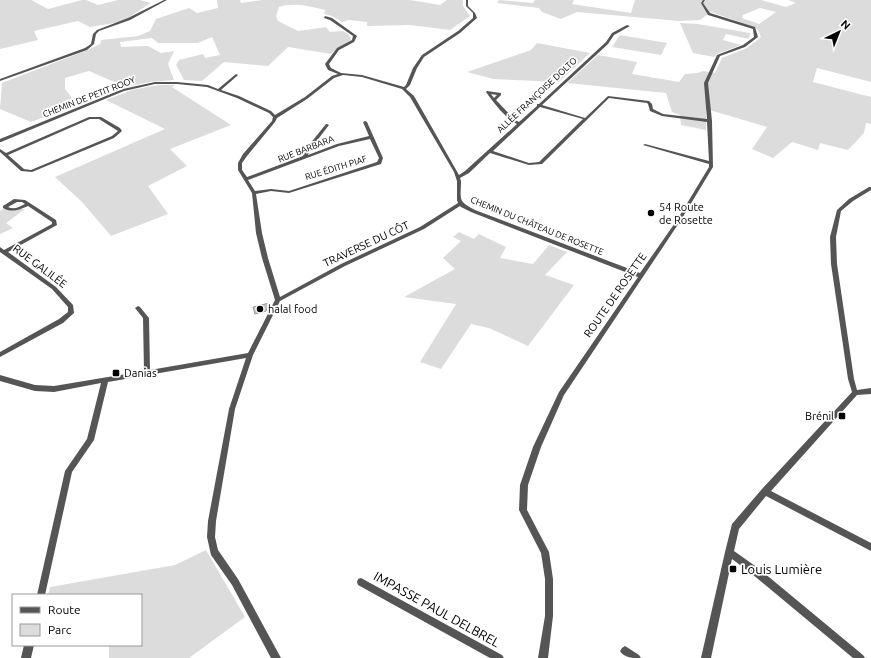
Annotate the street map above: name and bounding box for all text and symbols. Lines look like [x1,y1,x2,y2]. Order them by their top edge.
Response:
north arrow [819,12,859,52]
text: N [839,17,853,32]
street label: ALLÉE FRANÇOISE DOLTO [494,54,579,135]
street label: CHEMIN DE PETIT ROOY [41,74,137,119]
street label: RUE BARBARA [277,134,336,164]
street label: RUE ÉDITH PIAF [303,152,368,182]
street label: CHEMIN DU CHÂTEAU DE ROSETTE [469,193,606,257]
place label: 54 Route de Rosette [659,201,713,226]
marker: 54 Route de Rosette [646,208,656,218]
street label: TRAVERSE DU CÔT [321,218,411,269]
street label: RUE GALILÉE [11,241,70,290]
street label: ROUTE DE ROSETTE [581,251,649,339]
place label: halal food [268,303,317,315]
marker: halal food [255,304,265,314]
place label: Danias [124,367,157,379]
marker: Danias [111,368,121,378]
place label: Brénil [805,410,834,422]
marker: Brénil [837,411,847,421]
place label: Louis Lumière [741,562,822,576]
marker: Louis Lumière [728,564,738,574]
street label: IMPASSE PAUL DELBREL [372,568,503,650]
legend [12,594,142,646]
text: Route [48,603,81,616]
text: Parc [48,623,72,636]

